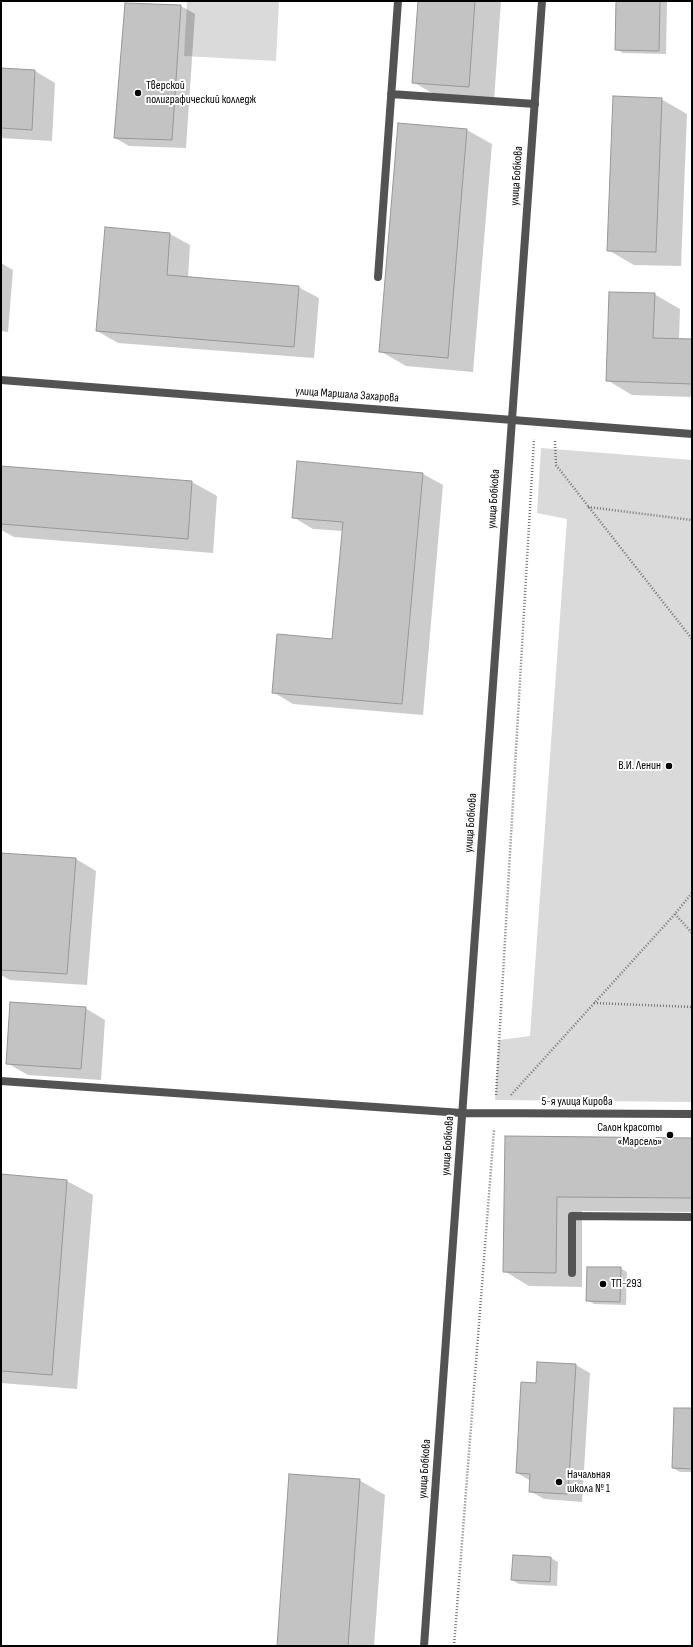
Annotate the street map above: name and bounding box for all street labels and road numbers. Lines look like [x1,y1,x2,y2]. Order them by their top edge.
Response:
street label: улица Бобкова [508,146,526,206]
street label: улица Маршала Захарова [295,384,399,406]
street label: улица Бобкова [485,469,503,529]
street label: улица Бобкова [462,793,480,853]
street label: 5-я улица Кирова [541,1095,613,1109]
street label: улица Бобкова [439,1116,457,1176]
street label: улица Бобкова [416,1439,434,1499]

